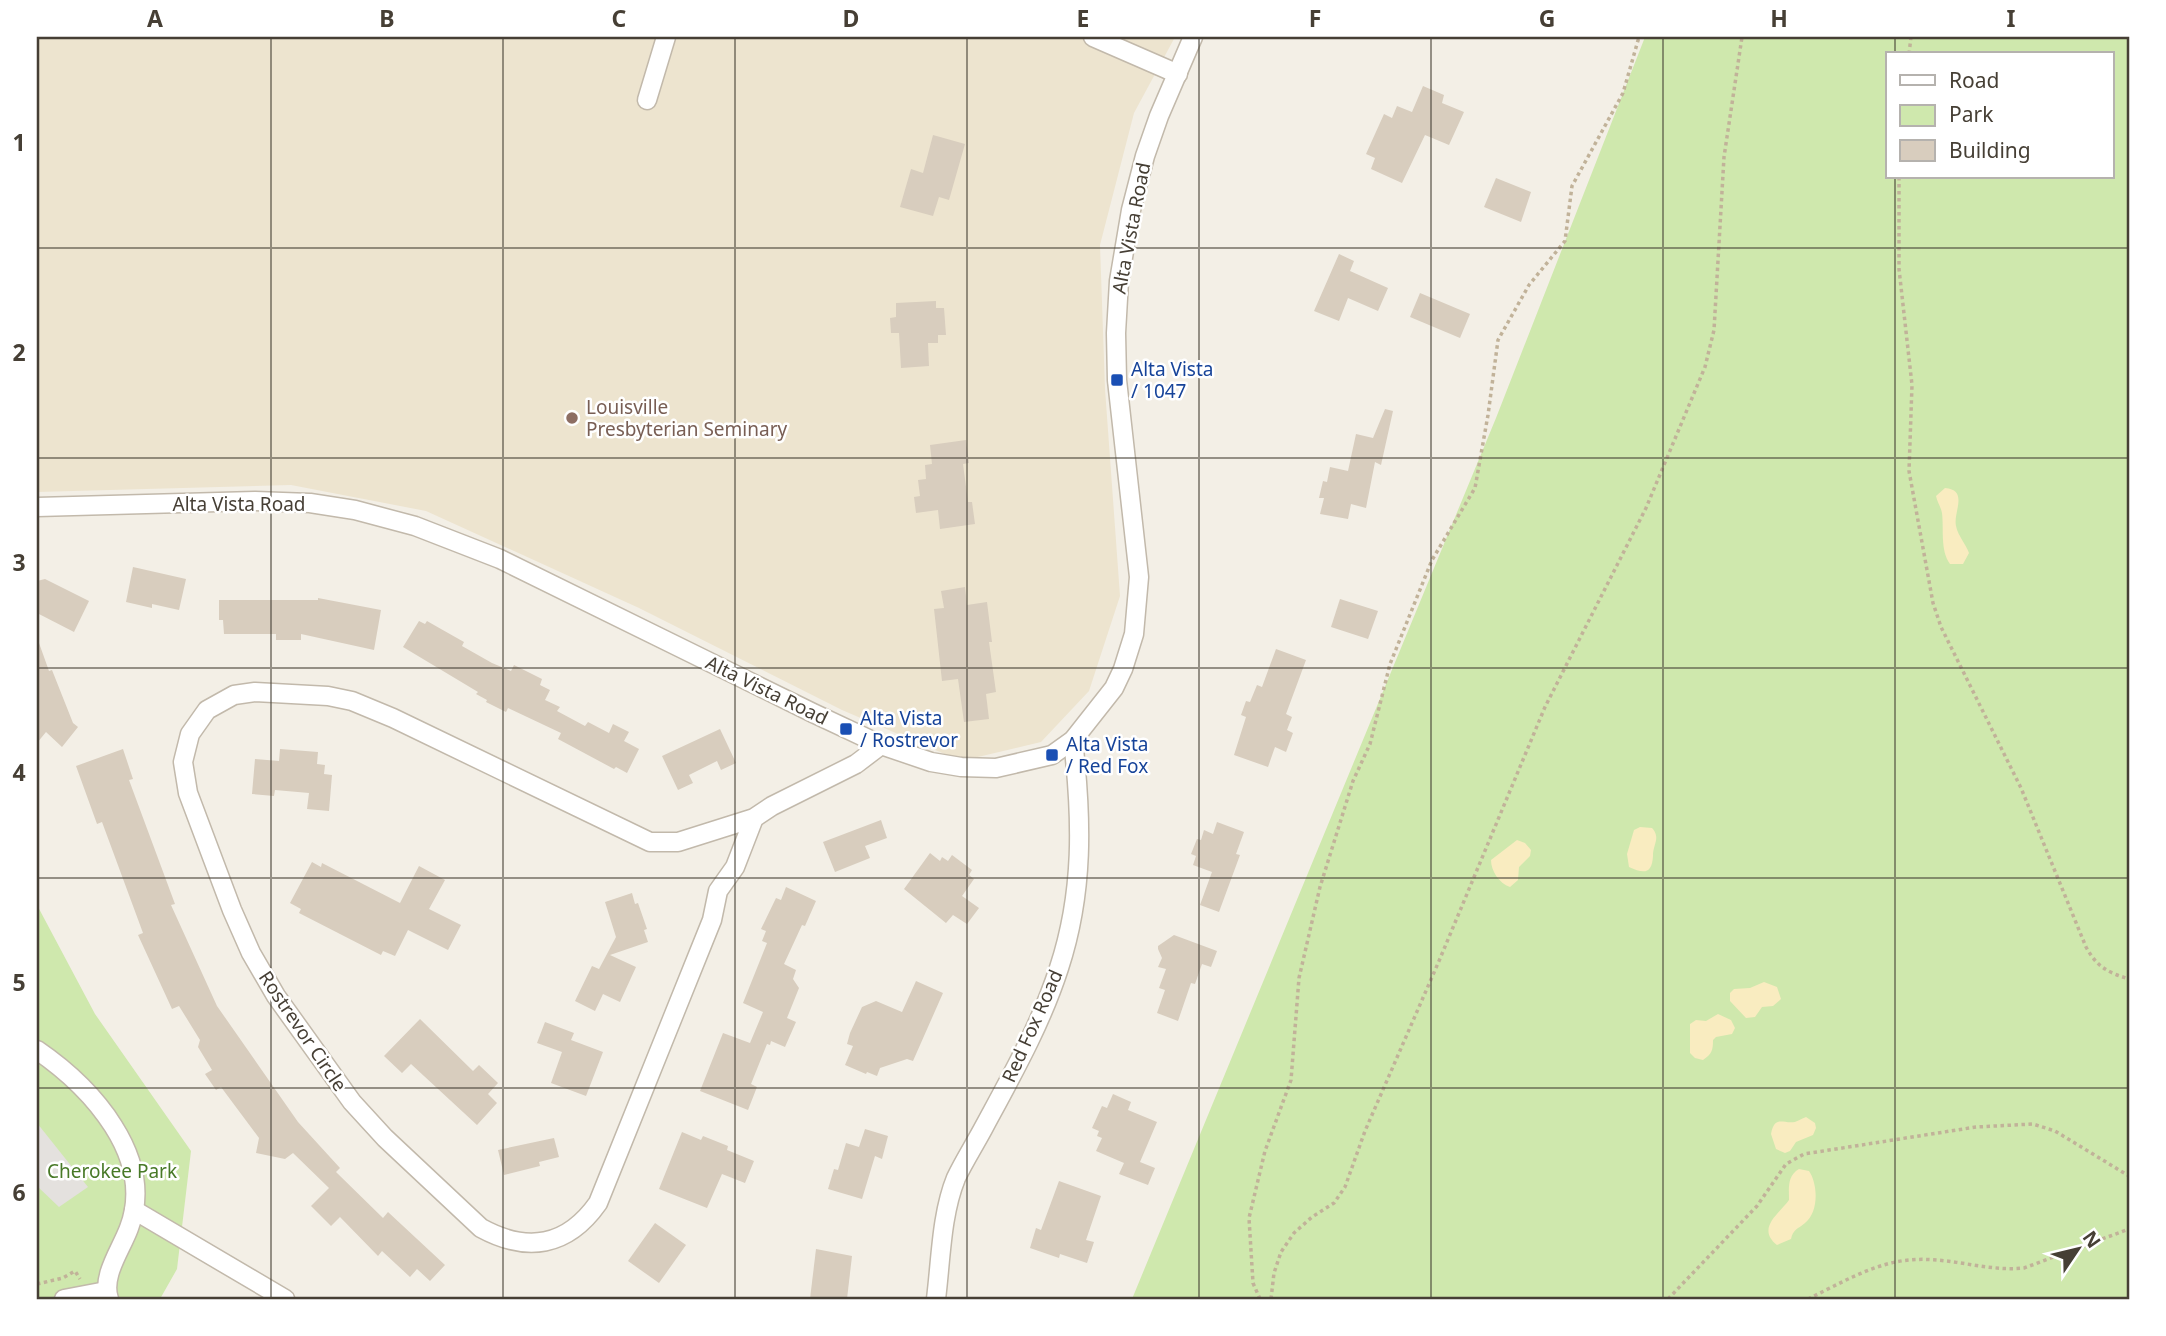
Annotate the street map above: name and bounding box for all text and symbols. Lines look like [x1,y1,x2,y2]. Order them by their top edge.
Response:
text: A [147,2,163,34]
text: B [379,2,395,34]
text: C [612,2,627,34]
text: D [843,2,859,34]
text: E [1077,2,1089,34]
text: F [1309,2,1321,34]
text: G [1539,2,1555,34]
text: H [1770,2,1788,34]
text: I [2007,2,2016,34]
legend [1886,52,2114,178]
text: Road [1949,66,1999,94]
text: Park [1949,100,1994,128]
text: 1 [12,126,26,158]
text: Building [1949,136,2031,164]
street label: Alta Vista Road [1106,160,1156,296]
text: 2 [12,336,26,368]
place label: Alta Vista / 1047 [1131,356,1213,404]
marker: Alta Vista / 1047 [1109,372,1125,388]
place label: Louisville Presbyterian Seminary [586,394,788,442]
marker: Louisville Presbyterian Seminary [564,410,580,426]
street label: Alta Vista Road [172,491,306,517]
text: 3 [12,546,26,578]
street label: Alta Vista Road [702,649,832,731]
place label: Alta Vista / Rostrevor [860,705,958,753]
marker: Alta Vista / Rostrevor [838,721,854,737]
place label: Alta Vista / Red Fox [1066,731,1148,779]
marker: Alta Vista / Red Fox [1044,747,1060,763]
text: 4 [12,756,26,788]
text: 5 [12,966,26,998]
street label: Rostrevor Circle [253,966,353,1096]
street label: Red Fox Road [996,966,1068,1086]
park label: Cherokee Park [47,1158,177,1184]
text: 6 [12,1176,26,1208]
north arrow [2044,1214,2114,1284]
text: N [2077,1225,2107,1253]

